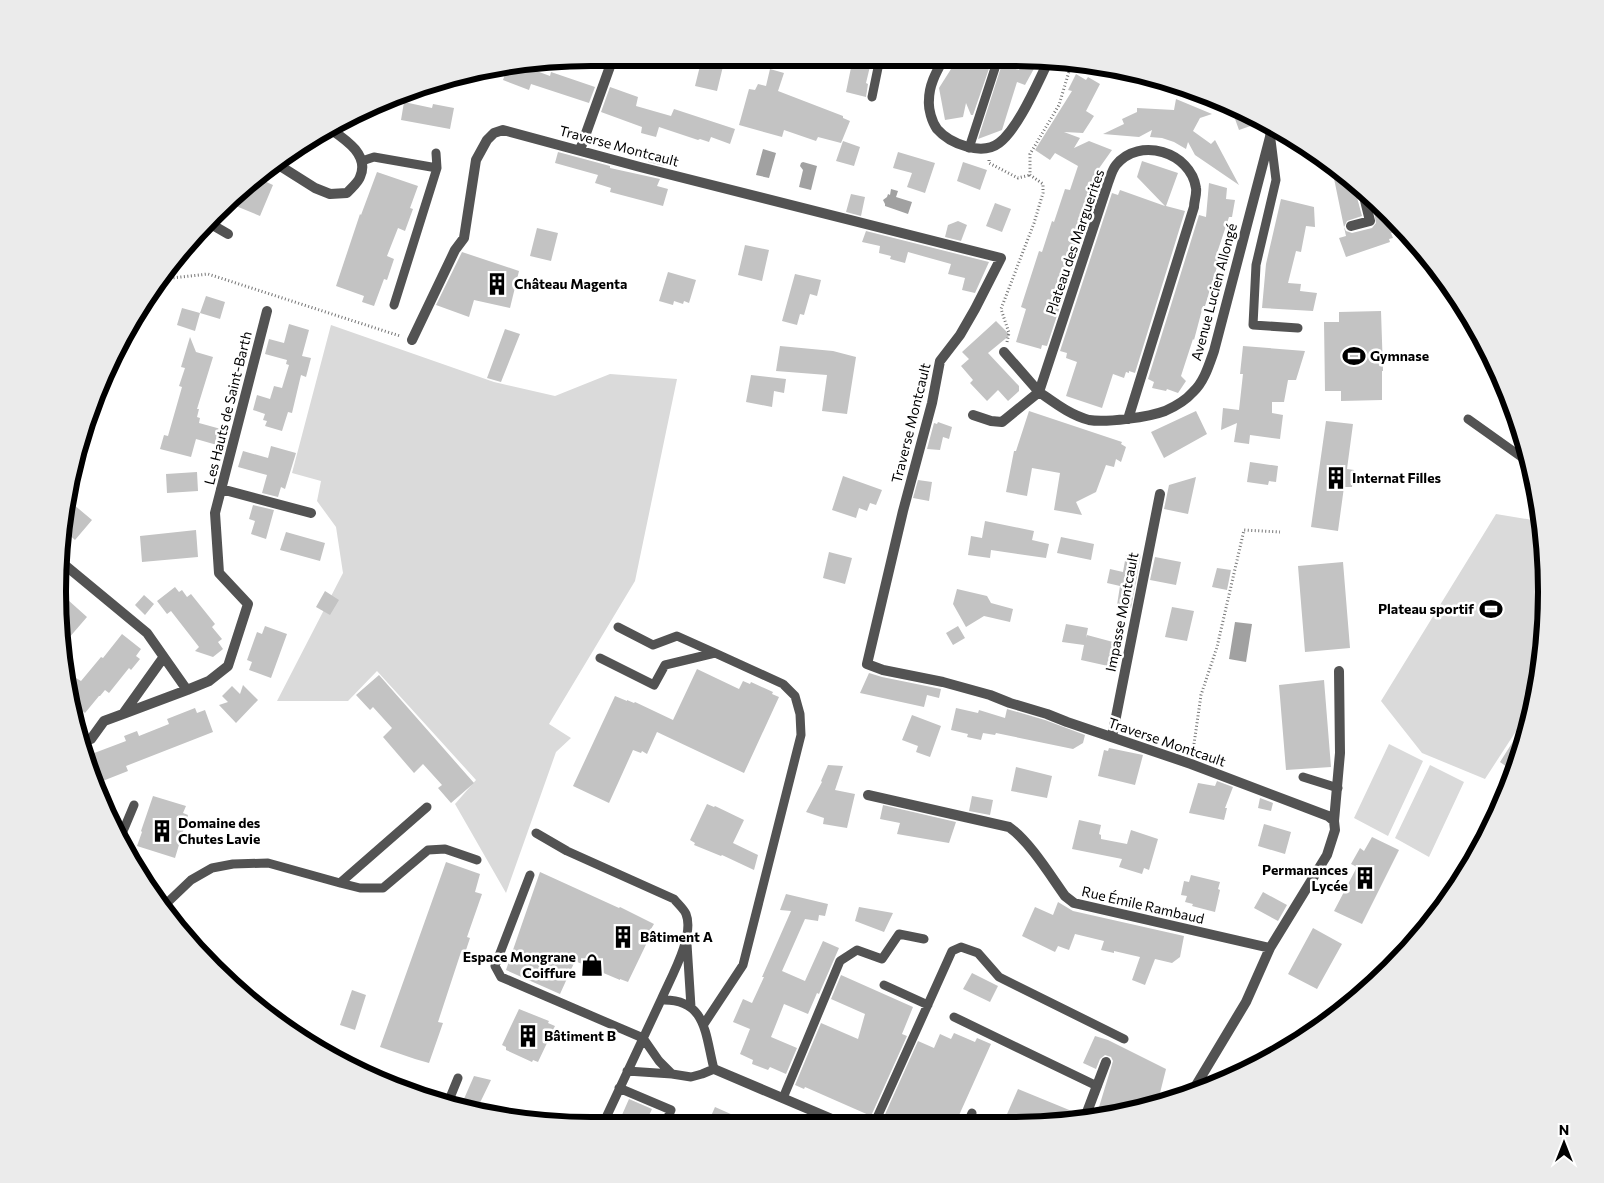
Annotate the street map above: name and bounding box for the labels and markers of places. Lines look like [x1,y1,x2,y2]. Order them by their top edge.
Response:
building icon: Château Magenta [484,271,510,297]
place label: Château Magenta [514,275,627,292]
sports icon: Gymnase [1341,343,1367,369]
place label: Gymnase [1370,347,1429,364]
building icon: Internat Filles [1323,465,1349,491]
place label: Internat Filles [1352,469,1442,486]
sports icon: Plateau sportif [1478,596,1504,622]
place label: Plateau sportif [1378,600,1474,617]
place label: Domaine des Chutes Lavie [178,814,261,847]
building icon: Domaine des Chutes Lavie [149,818,175,844]
place label: Permanances Lycée [1262,861,1348,894]
building icon: Permanances Lycée [1352,865,1378,891]
building icon: Bâtiment A [610,924,636,950]
place label: Bâtiment A [640,928,713,945]
place label: Espace Mongrane Coiffure [463,948,576,981]
shop icon: Espace Mongrane Coiffure [579,952,605,978]
building icon: Bâtiment B [515,1023,541,1049]
place label: Bâtiment B [544,1027,616,1044]

